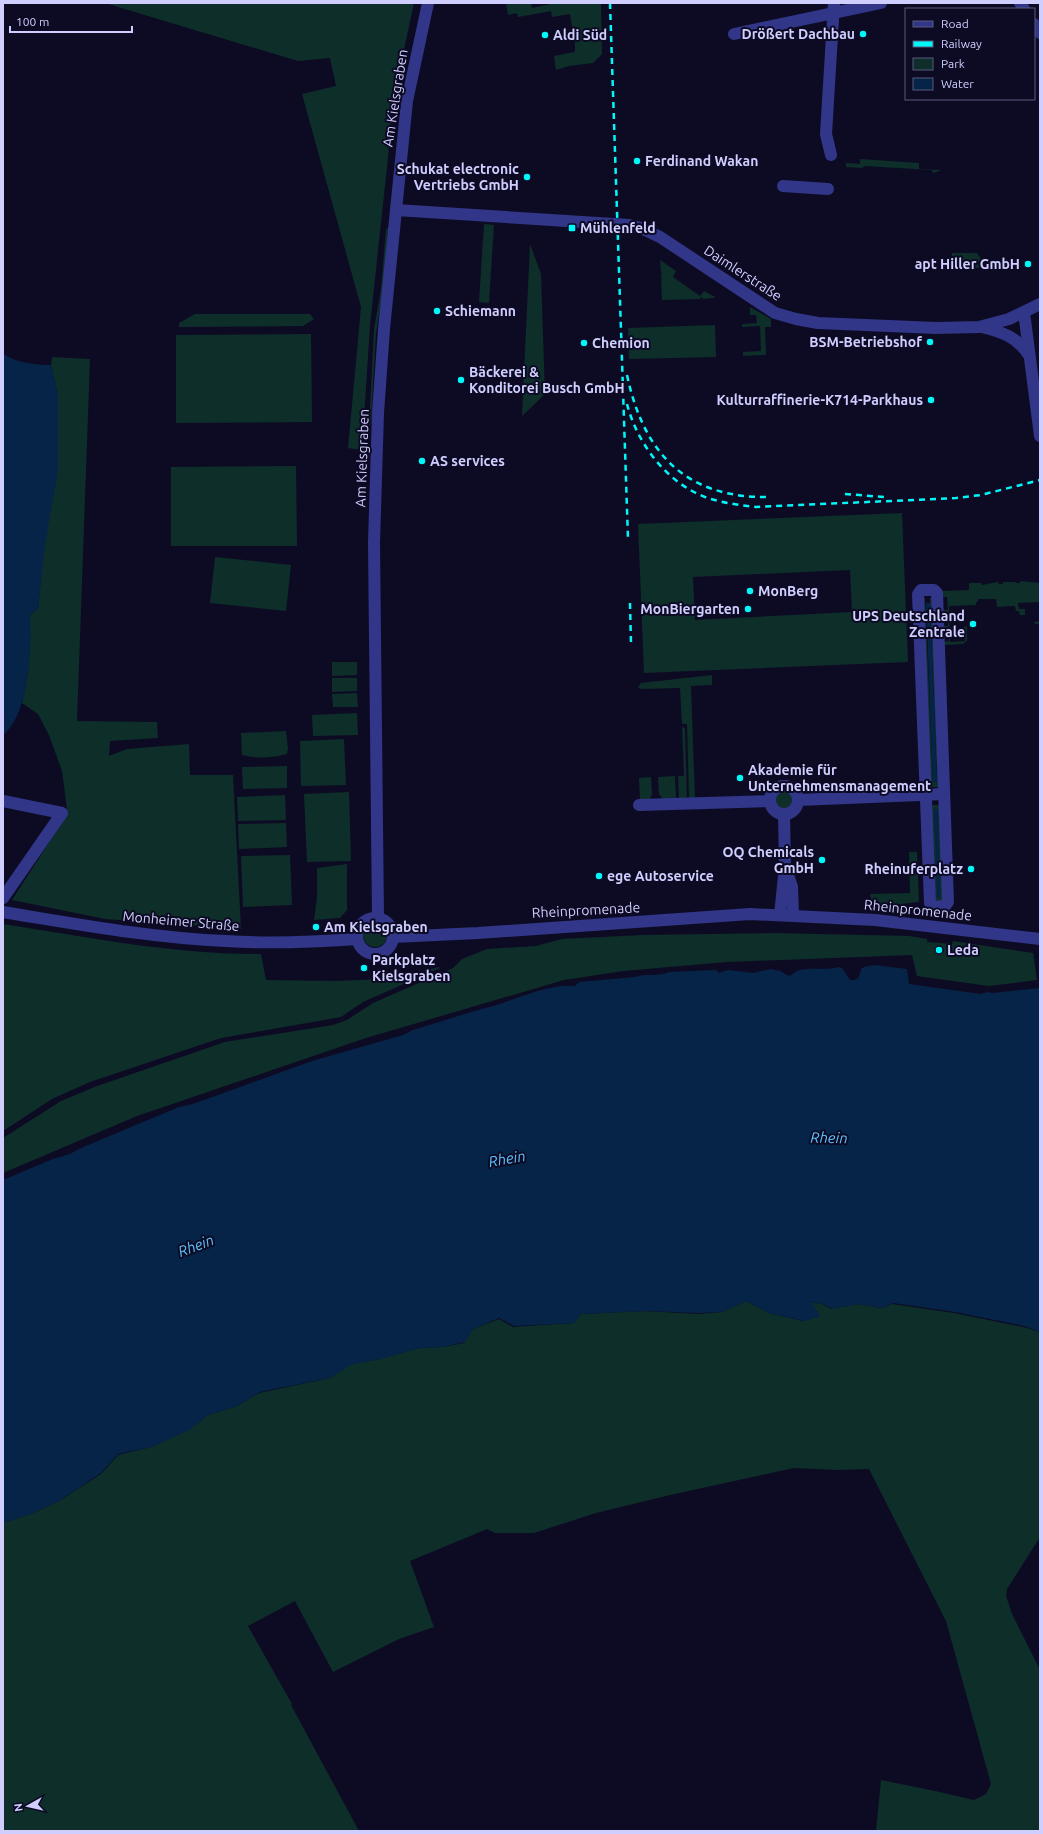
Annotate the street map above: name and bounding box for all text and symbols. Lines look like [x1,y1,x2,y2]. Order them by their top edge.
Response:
scale bar [10,8,132,34]
legend [905,8,1035,100]
text: 100 m [16,15,49,28]
text: Road [941,17,969,30]
place label: Drößert Dachbau [741,26,855,42]
place label: Aldi Süd [553,27,607,43]
marker: Drößert Dachbau [858,29,868,39]
marker: Aldi Süd [540,30,550,40]
text: Railway [941,37,982,50]
street label: Am Kielsgraben [379,48,411,148]
text: Park [941,57,965,70]
text: Water [941,77,974,90]
place label: Ferdinand Wakan [645,153,758,169]
marker: Ferdinand Wakan [632,156,642,166]
place label: Schukat electronic Vertriebs GmbH [397,161,519,193]
marker: Schukat electronic Vertriebs GmbH [522,172,532,182]
place label: Mühlenfeld [580,220,656,236]
marker: Mühlenfeld [567,223,577,233]
street label: Daimlerstraße [701,242,785,304]
place label: apt Hiller GmbH [915,256,1020,272]
marker: apt Hiller GmbH [1023,259,1033,269]
place label: Schiemann [445,303,516,319]
marker: Schiemann [432,306,442,316]
place label: BSM-Betriebshof [809,334,922,350]
place label: Chemion [592,335,650,351]
marker: BSM-Betriebshof [925,337,935,347]
marker: Chemion [579,338,589,348]
place label: Bäckerei & Konditorei Busch GmbH [469,364,625,396]
marker: Bäckerei & Konditorei Busch GmbH [456,375,466,385]
place label: Kulturraffinerie-K714-Parkhaus [717,392,923,408]
marker: Kulturraffinerie-K714-Parkhaus [926,395,936,405]
street label: Am Kielsgraben [352,408,372,508]
place label: AS services [430,453,505,469]
marker: AS services [417,456,427,466]
place label: MonBerg [758,583,818,599]
marker: MonBerg [745,586,755,596]
place label: MonBiergarten [640,601,740,617]
marker: MonBiergarten [743,604,753,614]
place label: UPS Deutschland Zentrale [852,608,965,640]
marker: UPS Deutschland Zentrale [968,619,978,629]
place label: Akademie für Unternehmensmanagement [748,762,931,794]
marker: Akademie für Unternehmensmanagement [735,773,745,783]
place label: OQ Chemicals GmbH [722,844,814,876]
marker: OQ Chemicals GmbH [817,855,827,865]
place label: Rheinuferplatz [865,861,963,877]
marker: Rheinuferplatz [966,864,976,874]
place label: ege Autoservice [607,868,714,884]
marker: ege Autoservice [594,871,604,881]
street label: Rheinpromenade [863,896,973,924]
street label: Rheinpromenade [531,899,641,921]
street label: Monheimer Straße [122,908,240,934]
place label: Am Kielsgraben [324,919,428,935]
marker: Am Kielsgraben [311,922,321,932]
place label: Leda [947,942,979,958]
marker: Leda [934,945,944,955]
place label: Parkplatz Kielsgraben [372,952,450,984]
marker: Parkplatz Kielsgraben [359,963,369,973]
water label: Rhein [810,1129,848,1146]
water label: Rhein [487,1147,527,1170]
water label: Rhein [175,1231,216,1260]
north arrow [8,1786,48,1826]
text: N [12,1802,25,1812]

